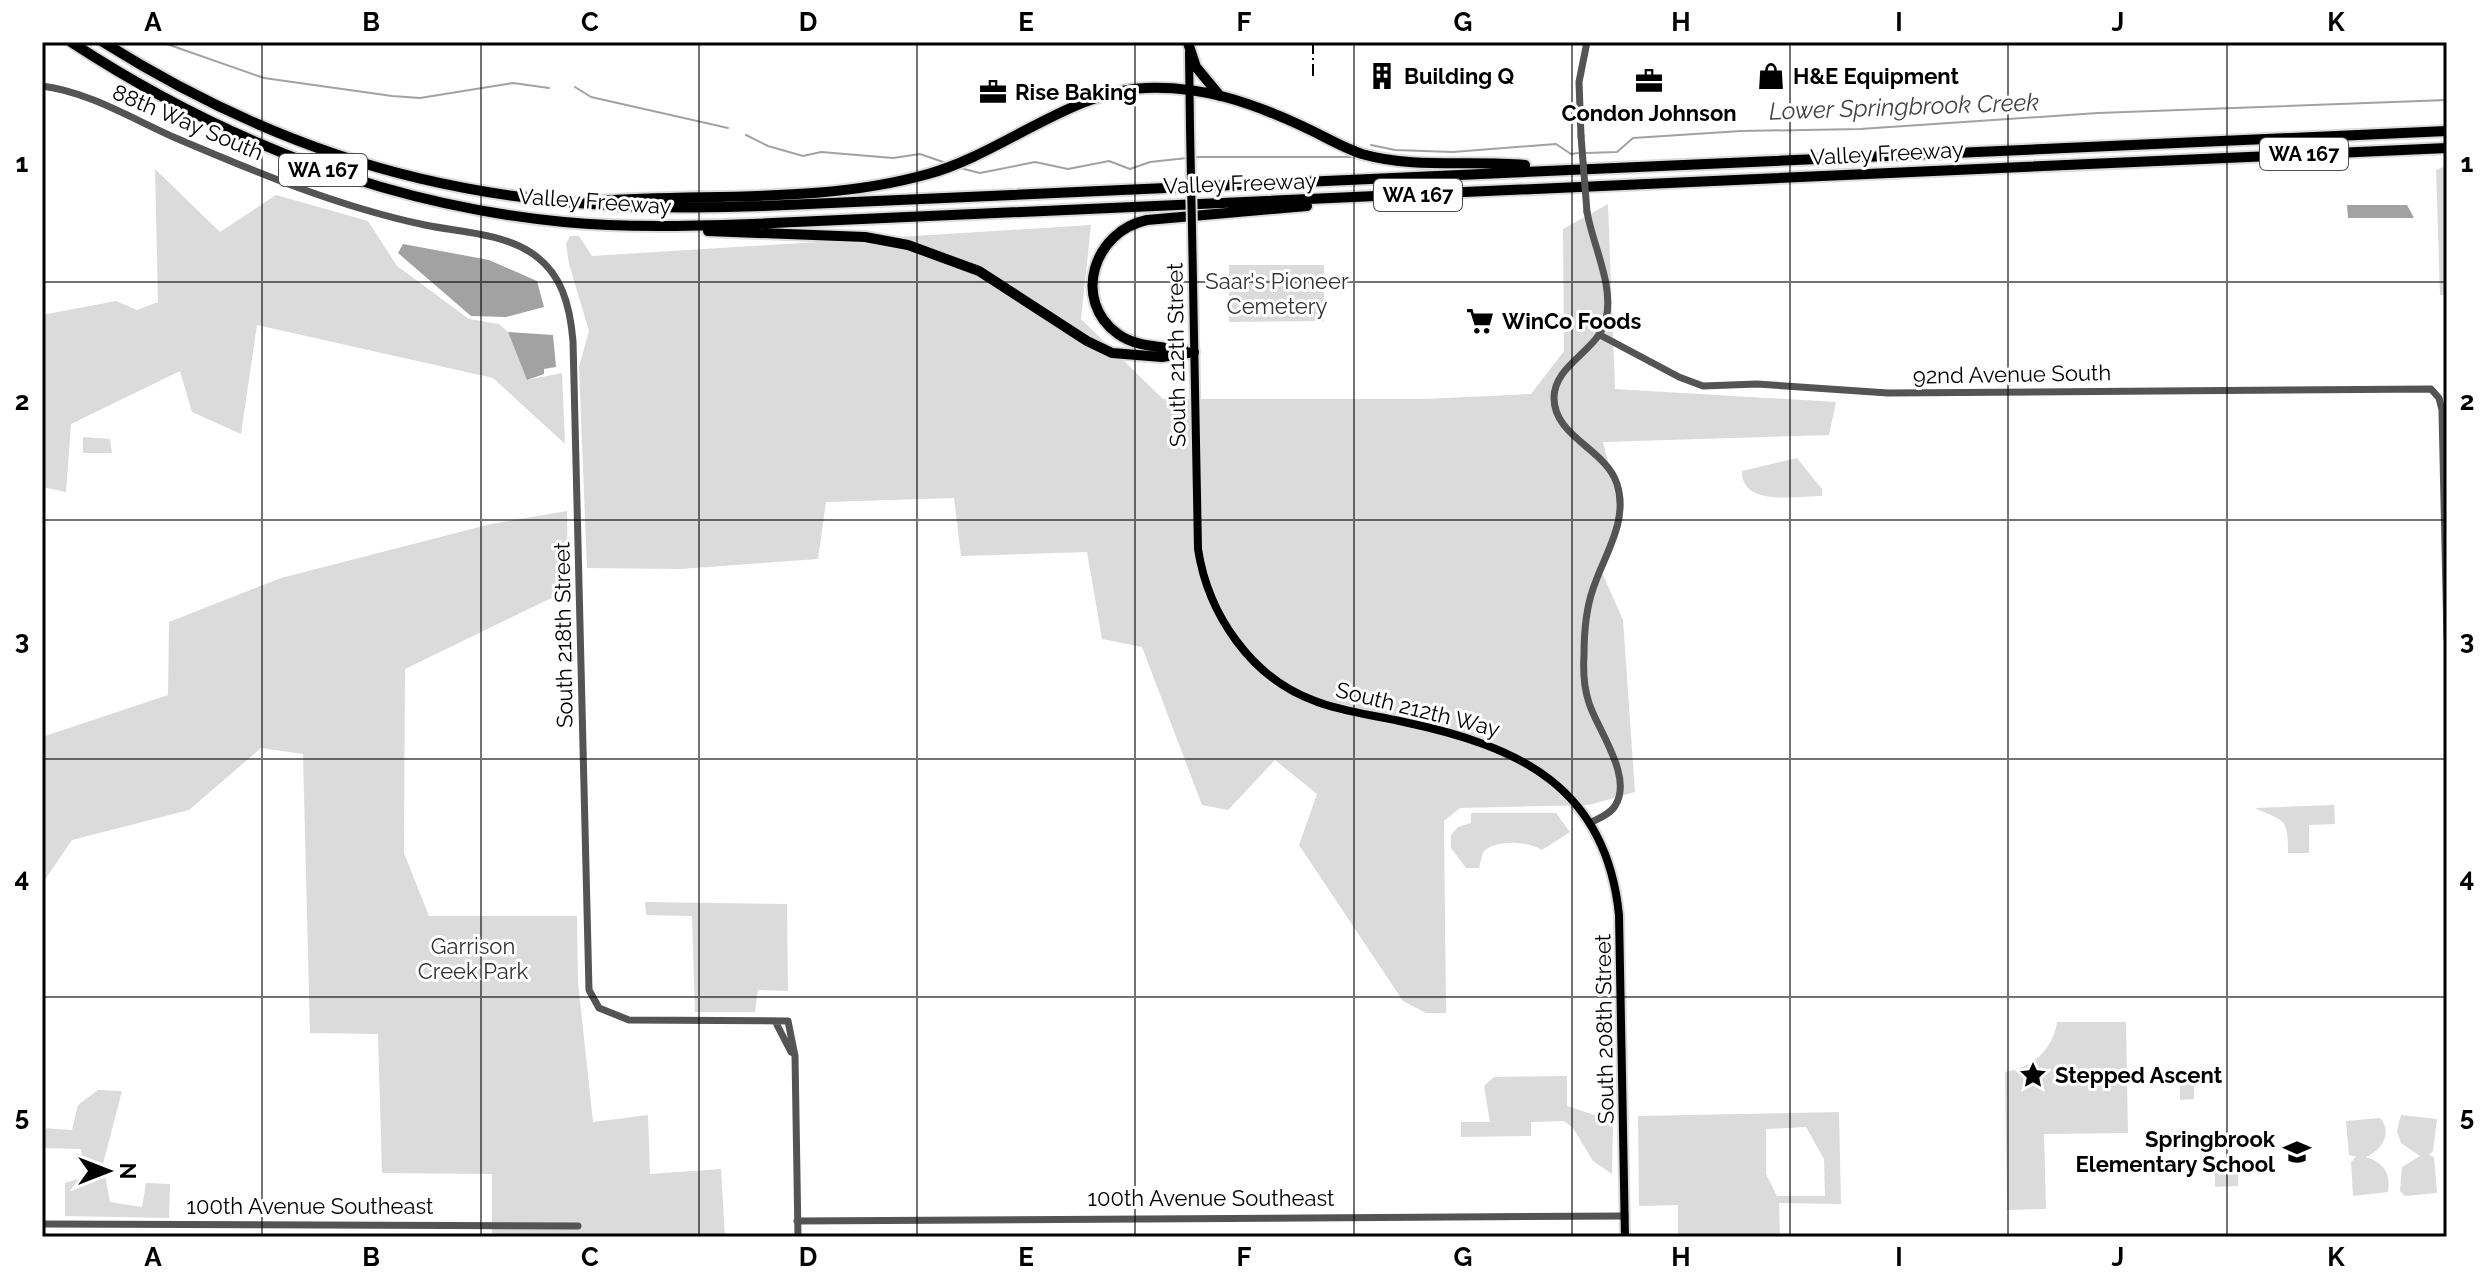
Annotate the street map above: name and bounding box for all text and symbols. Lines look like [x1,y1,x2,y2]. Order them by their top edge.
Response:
text: A [144,7,162,37]
text: B [362,7,380,37]
text: C [581,7,599,37]
text: D [799,7,817,37]
text: E [1018,7,1034,37]
text: F [1237,7,1252,37]
text: G [1454,7,1472,37]
text: H [1671,7,1691,37]
text: I [1895,7,1903,37]
text: J [2112,7,2124,37]
text: K [2327,7,2345,37]
building icon: Building Q [1367,61,1397,91]
shop icon: H&E Equipment [1756,61,1786,91]
place label: Building Q [1404,63,1514,89]
place label: H&E Equipment [1793,63,1960,89]
office icon: Condon Johnson [1634,66,1664,96]
office icon: Rise Baking [978,77,1008,107]
street label: 88th Way South [109,79,267,165]
place label: Rise Baking [1015,79,1137,105]
water label: Lower Springbrook Creek [1768,87,2040,126]
place label: Condon Johnson [1561,100,1737,126]
street label: Valley Freeway [1810,136,1964,170]
road number: WA 167 [2260,138,2348,170]
text: 1 [16,148,29,178]
text: 1 [2461,148,2474,178]
road number: WA 167 [279,154,367,186]
street label: Valley Freeway [1163,167,1317,199]
road number: WA 167 [1374,179,1462,211]
street label: Valley Freeway [518,183,673,219]
street label: South 212th Street [1161,262,1191,447]
park label: Saar's Pioneer Cemetery [1205,268,1349,319]
supermarket icon: WinCo Foods [1465,306,1495,336]
place label: WinCo Foods [1502,308,1641,334]
street label: 92nd Avenue South [1913,359,2111,389]
text: 2 [15,386,29,416]
text: 2 [2460,386,2474,416]
street label: South 218th Street [548,541,578,728]
text: 3 [15,625,29,655]
text: 3 [2460,625,2474,655]
street label: South 212th Way [1333,676,1503,742]
text: 4 [15,863,29,893]
text: 4 [2460,863,2474,893]
park label: Garrison Creek Park [418,933,529,984]
street label: South 208th Street [1589,933,1619,1124]
place icon: Stepped Ascent [2018,1060,2048,1090]
place label: Stepped Ascent [2055,1062,2223,1088]
text: 5 [15,1101,29,1131]
text: 5 [2460,1101,2474,1131]
place label: Springbrook Elementary School [2076,1126,2276,1177]
north arrow [68,1131,148,1211]
school or university icon: Springbrook Elementary School [2282,1137,2312,1167]
text: N [115,1163,141,1179]
street label: 100th Avenue Southeast [1088,1185,1335,1211]
street label: 100th Avenue Southeast [187,1193,434,1219]
text: A [144,1242,162,1272]
text: B [362,1242,380,1272]
text: C [581,1242,599,1272]
text: D [799,1242,817,1272]
text: E [1018,1242,1034,1272]
text: F [1237,1242,1252,1272]
text: G [1454,1242,1472,1272]
text: H [1671,1242,1691,1272]
text: I [1895,1242,1903,1272]
text: J [2112,1242,2124,1272]
text: K [2327,1242,2345,1272]

